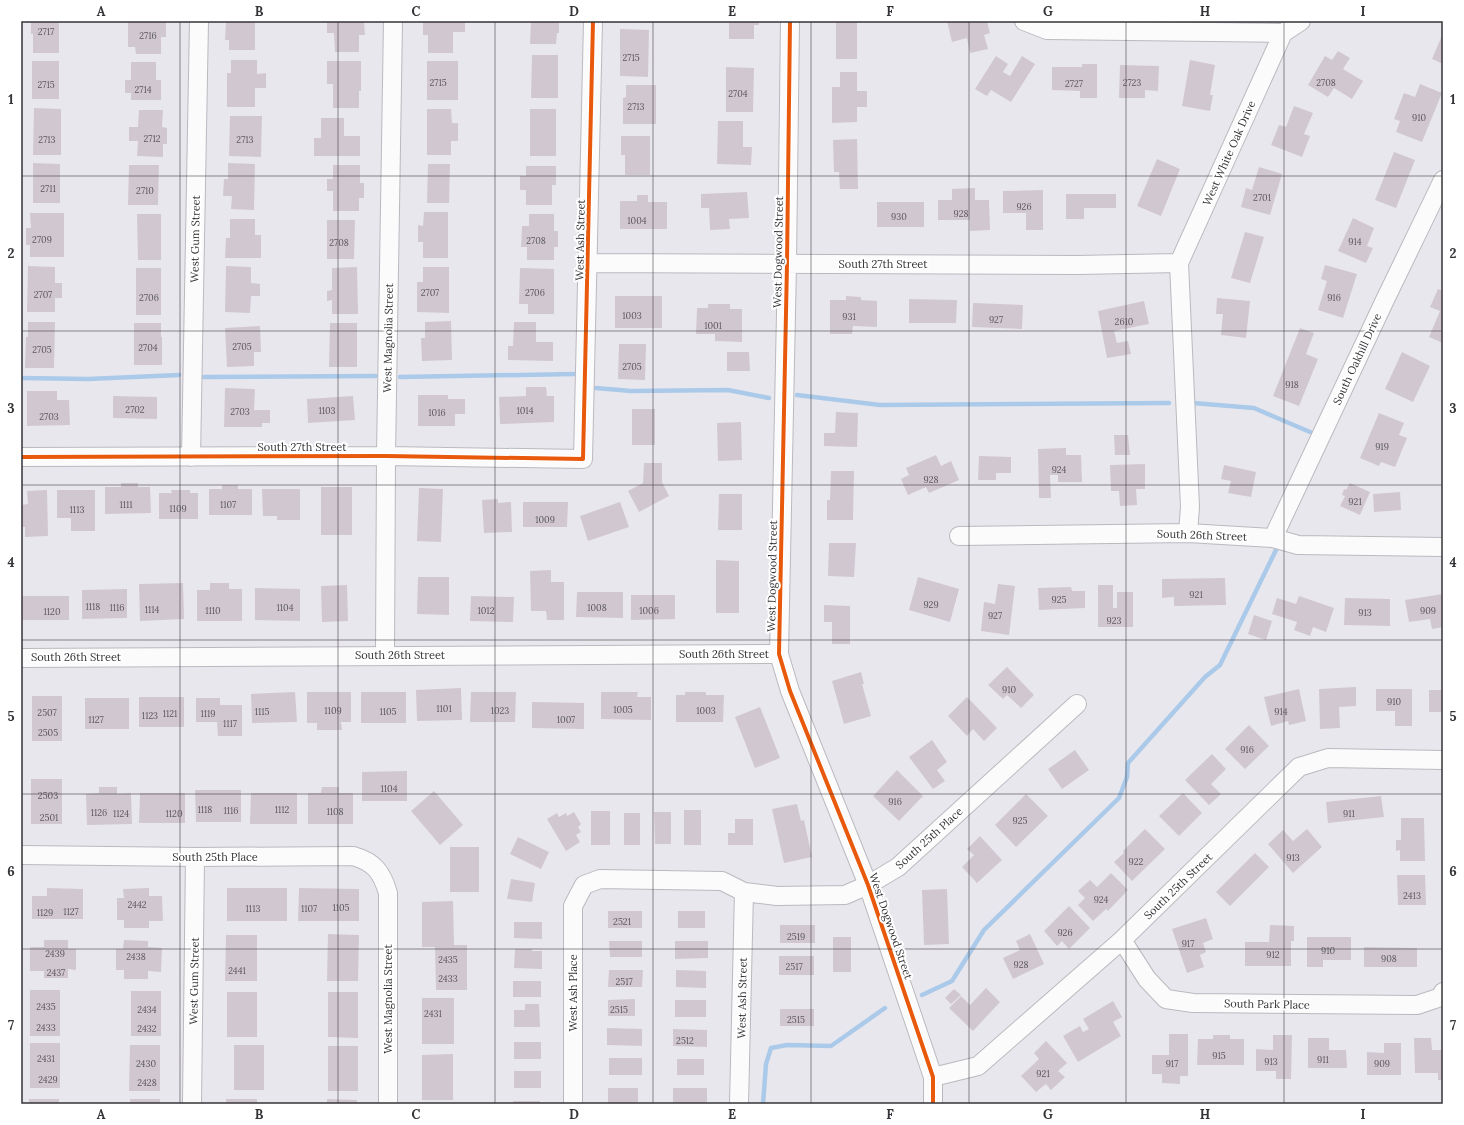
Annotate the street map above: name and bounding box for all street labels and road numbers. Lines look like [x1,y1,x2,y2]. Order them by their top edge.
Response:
street label: West White Oak Drive [1200,98,1259,208]
street label: West Gum Street [187,194,203,283]
street label: West Dogwood Street [770,195,786,308]
street label: West Ash Street [572,198,588,281]
street label: South 27th Street [839,257,928,271]
street label: West Magnolia Street [380,282,396,393]
street label: South Oakhill Drive [1330,311,1384,407]
street label: South 27th Street [258,440,347,454]
street label: West Dogwood Street [764,519,780,632]
street label: South 26th Street [1157,526,1248,544]
street label: South 26th Street [679,647,770,661]
street label: South 26th Street [355,648,446,662]
street label: South 26th Street [31,650,122,664]
street label: South 25th Place [892,804,966,872]
street label: South 25th Street [1141,849,1216,922]
street label: South 25th Place [172,850,258,864]
street label: West Dogwood Street [866,871,916,982]
street label: West Gum Street [186,936,202,1025]
street label: West Magnolia Street [381,943,395,1054]
street label: West Ash Place [566,954,580,1032]
street label: West Ash Street [734,956,750,1039]
street label: South Park Place [1224,996,1310,1012]

